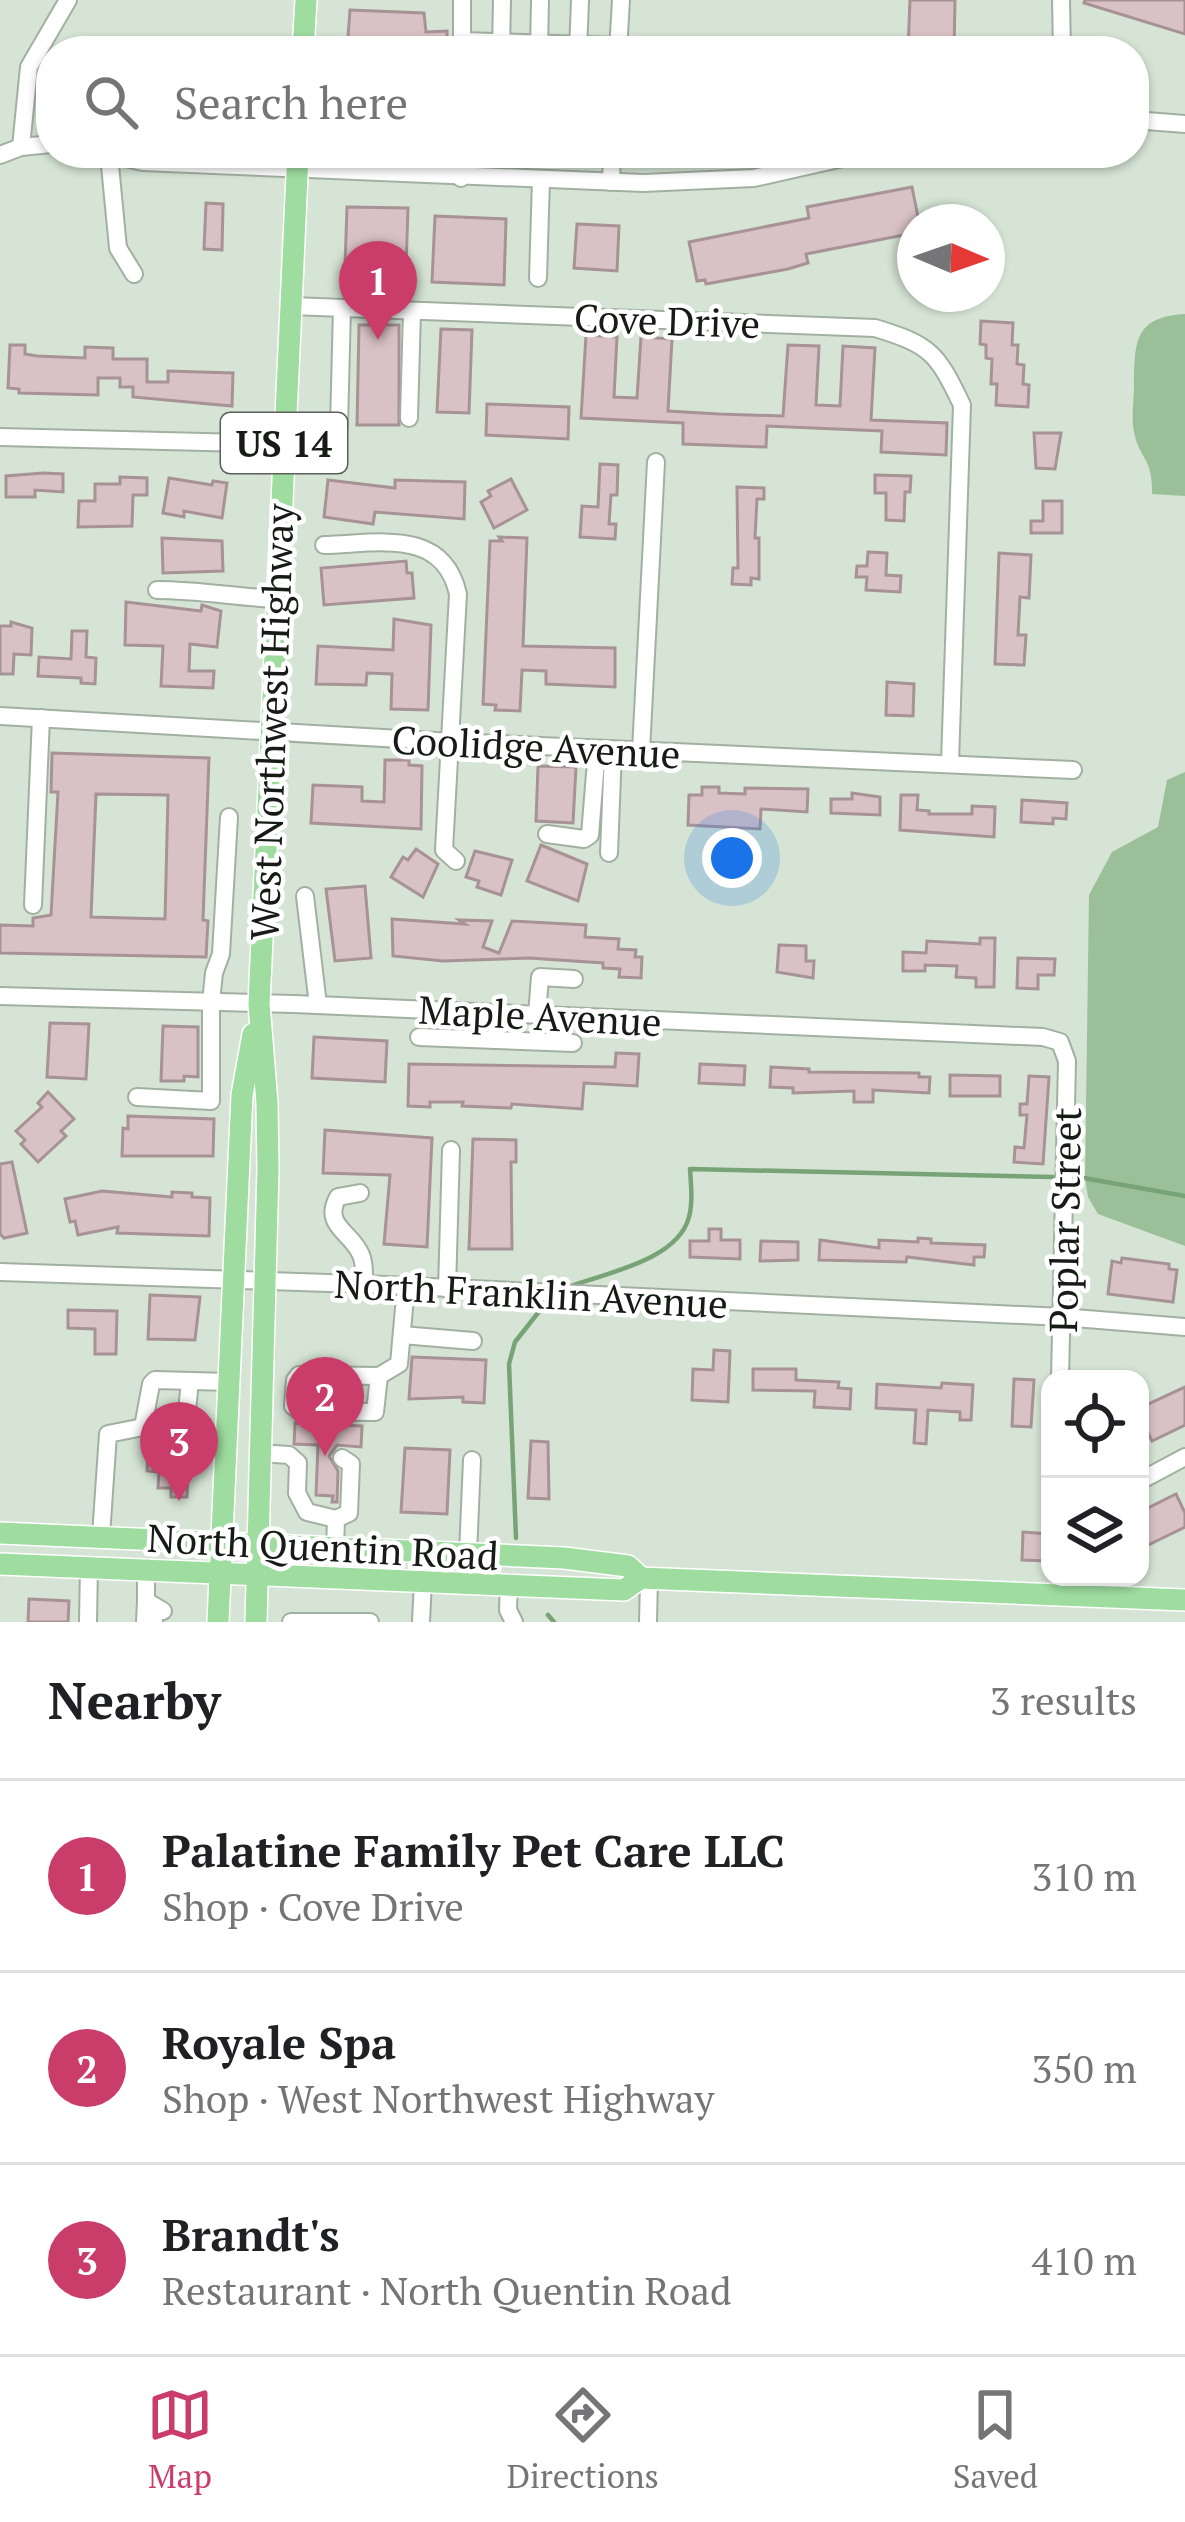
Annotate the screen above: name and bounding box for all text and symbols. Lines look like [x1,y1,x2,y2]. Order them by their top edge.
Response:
search box [36,36,1149,168]
icon: search [78,69,144,135]
text: Search here [174,72,408,132]
north arrow [897,204,1005,312]
pin: 1 [339,241,417,340]
street label: Cove Drive [573,291,761,349]
road number: US 14 [221,413,347,473]
street label: West Northwest Highway [237,502,305,941]
street label: Coolidge Avenue [390,712,682,780]
your location [702,828,762,888]
street label: Maple Avenue [417,983,663,1047]
street label: Poplar Street [1036,1107,1092,1333]
street label: North Franklin Avenue [333,1257,729,1329]
pin: 2 [286,1357,364,1456]
map controls [1041,1370,1149,1586]
button: locate [1041,1370,1149,1478]
pin: 3 [140,1402,218,1501]
button: layers [1041,1478,1149,1586]
street label: North Quentin Road [146,1511,500,1581]
text: Nearby [48,1666,221,1734]
text: 3 results [990,1674,1137,1726]
text: Palatine Family Pet Care LLC [162,1820,785,1880]
text: 1 [76,1850,98,1902]
text: 310 m [1032,1850,1137,1902]
text: Shop · Cove Drive [162,1880,464,1932]
text: Royale Spa [162,2012,396,2072]
text: 2 [76,2042,98,2094]
text: 350 m [1032,2042,1137,2094]
text: Shop · West Northwest Highway [162,2072,714,2124]
text: Brandt's [162,2204,339,2264]
text: 3 [76,2234,98,2286]
text: 410 m [1032,2234,1137,2286]
text: Restaurant · North Quentin Road [162,2264,732,2316]
tab: Map [147,2382,213,2497]
tab: Directions [507,2382,659,2497]
tab: Saved [953,2382,1038,2497]

